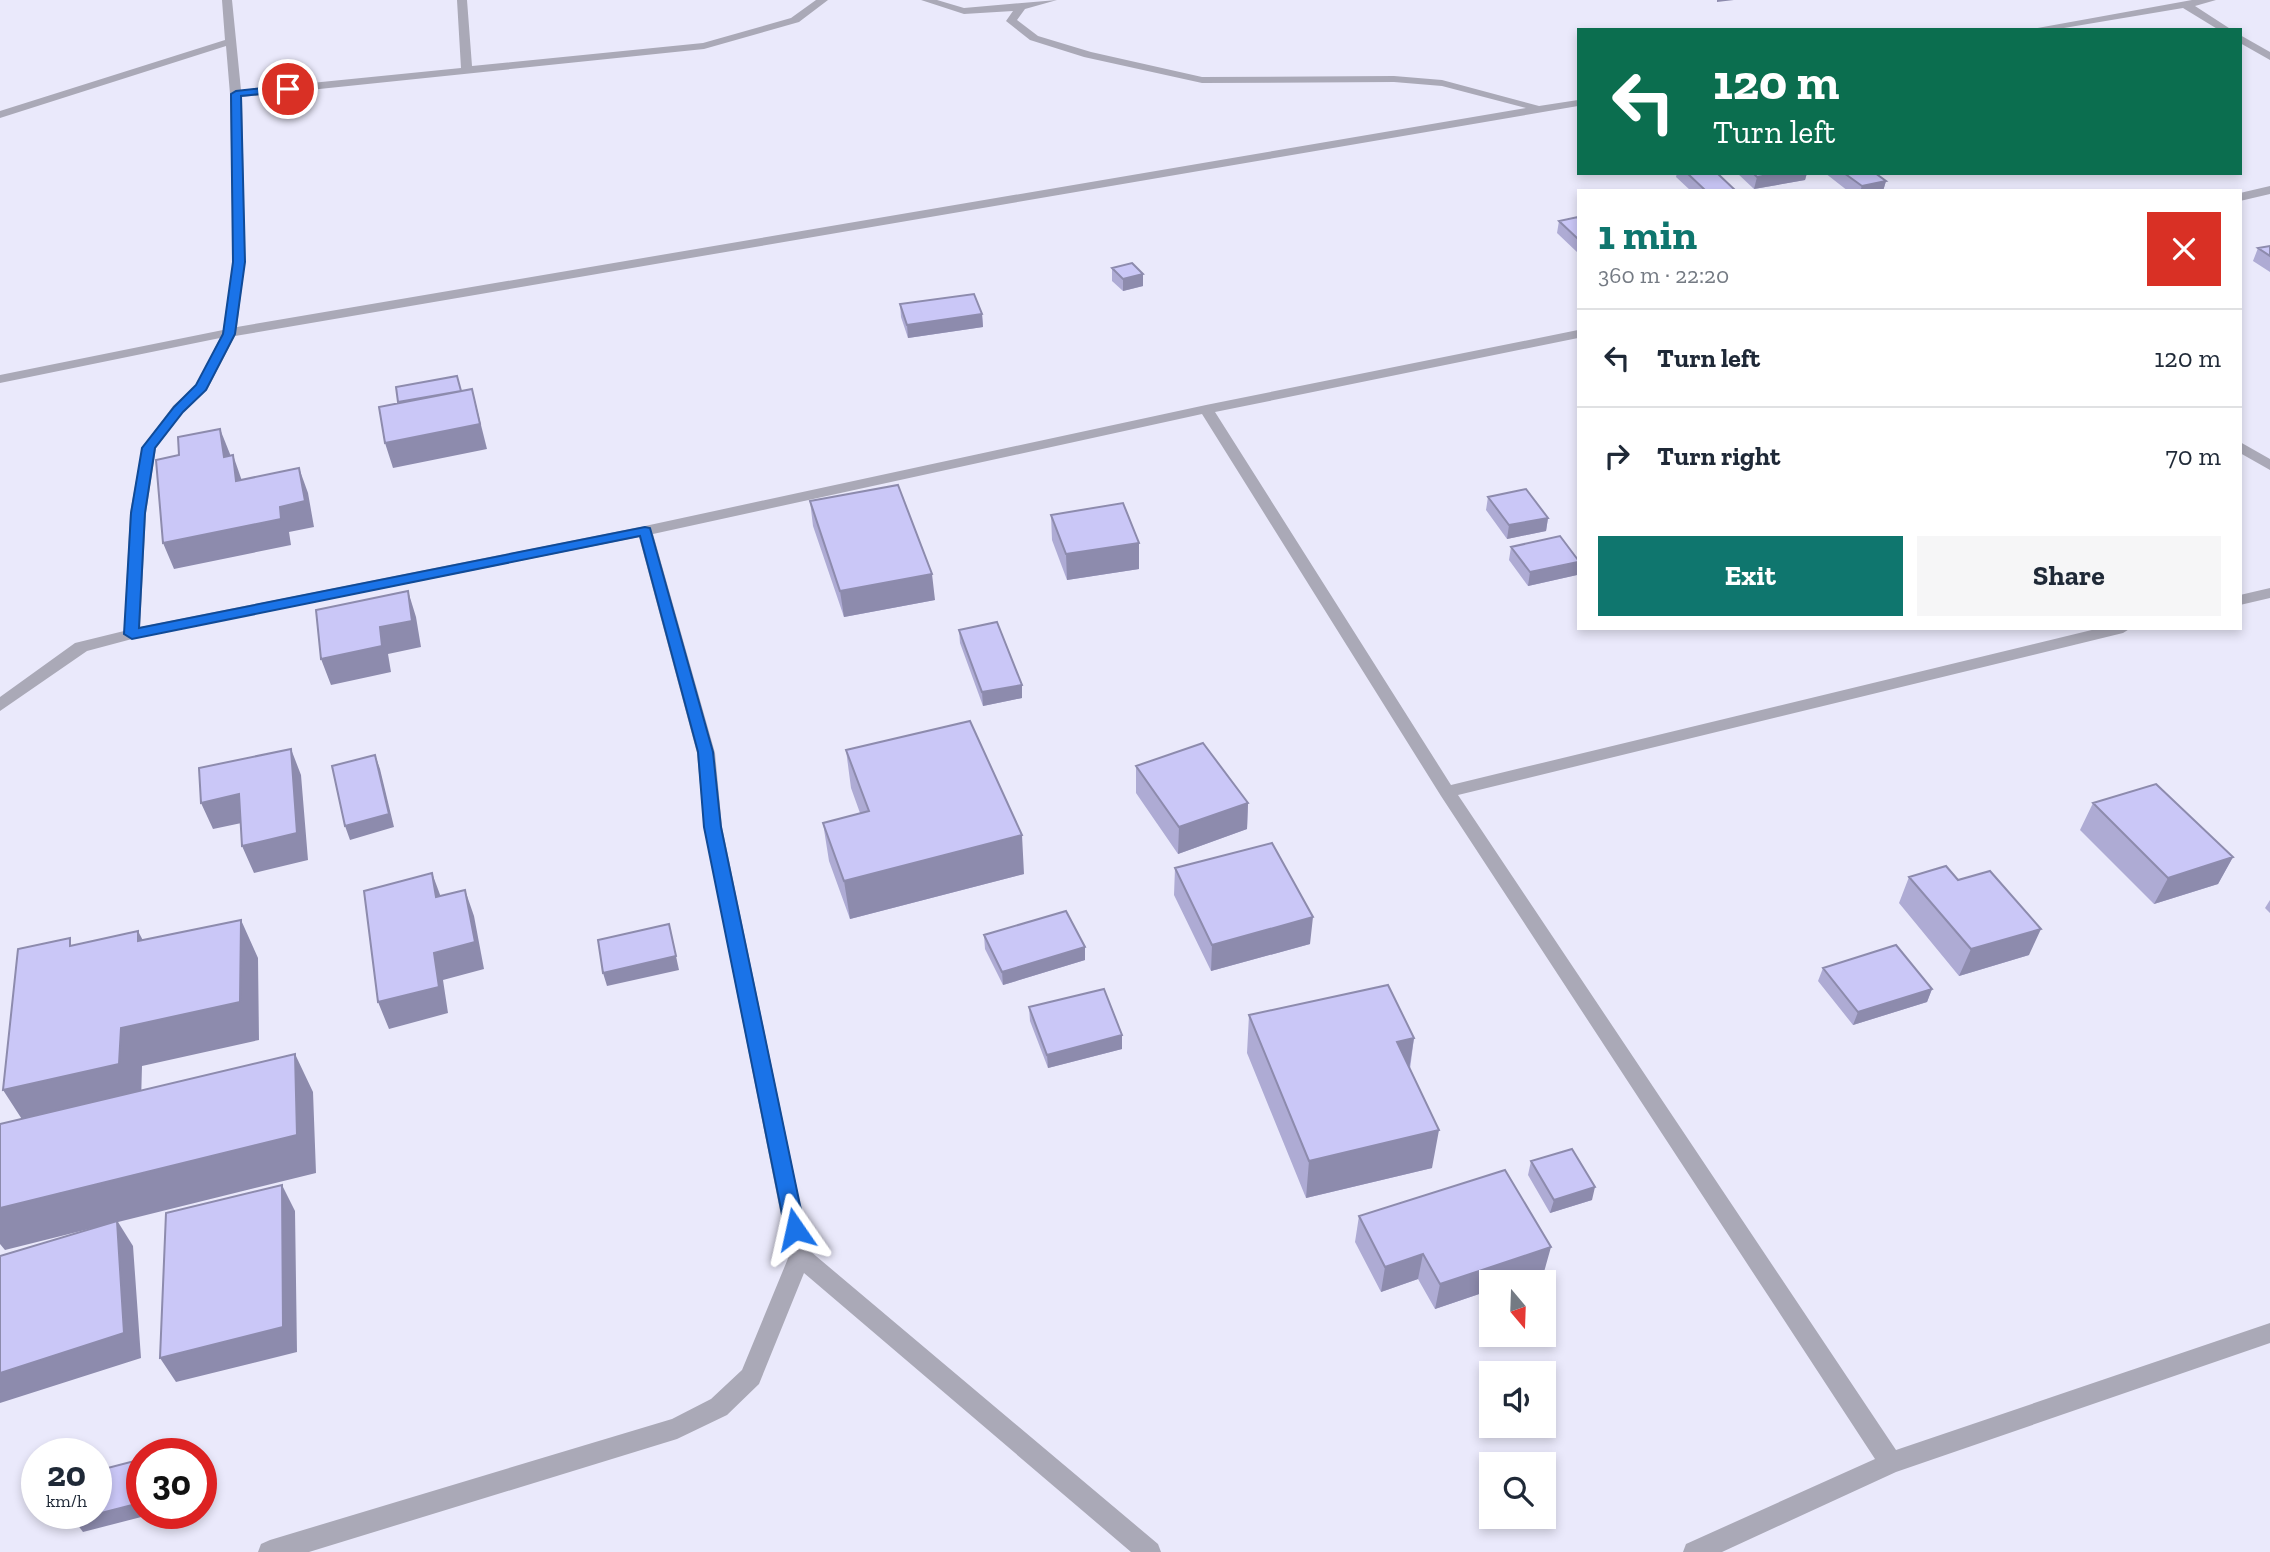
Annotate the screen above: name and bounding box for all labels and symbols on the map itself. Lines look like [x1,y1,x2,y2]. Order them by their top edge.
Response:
pin [258,59,318,119]
position arrow [758,1192,832,1266]
north arrow [1479,1270,1556,1348]
speed limit sign: 30 [126,1438,217,1529]

